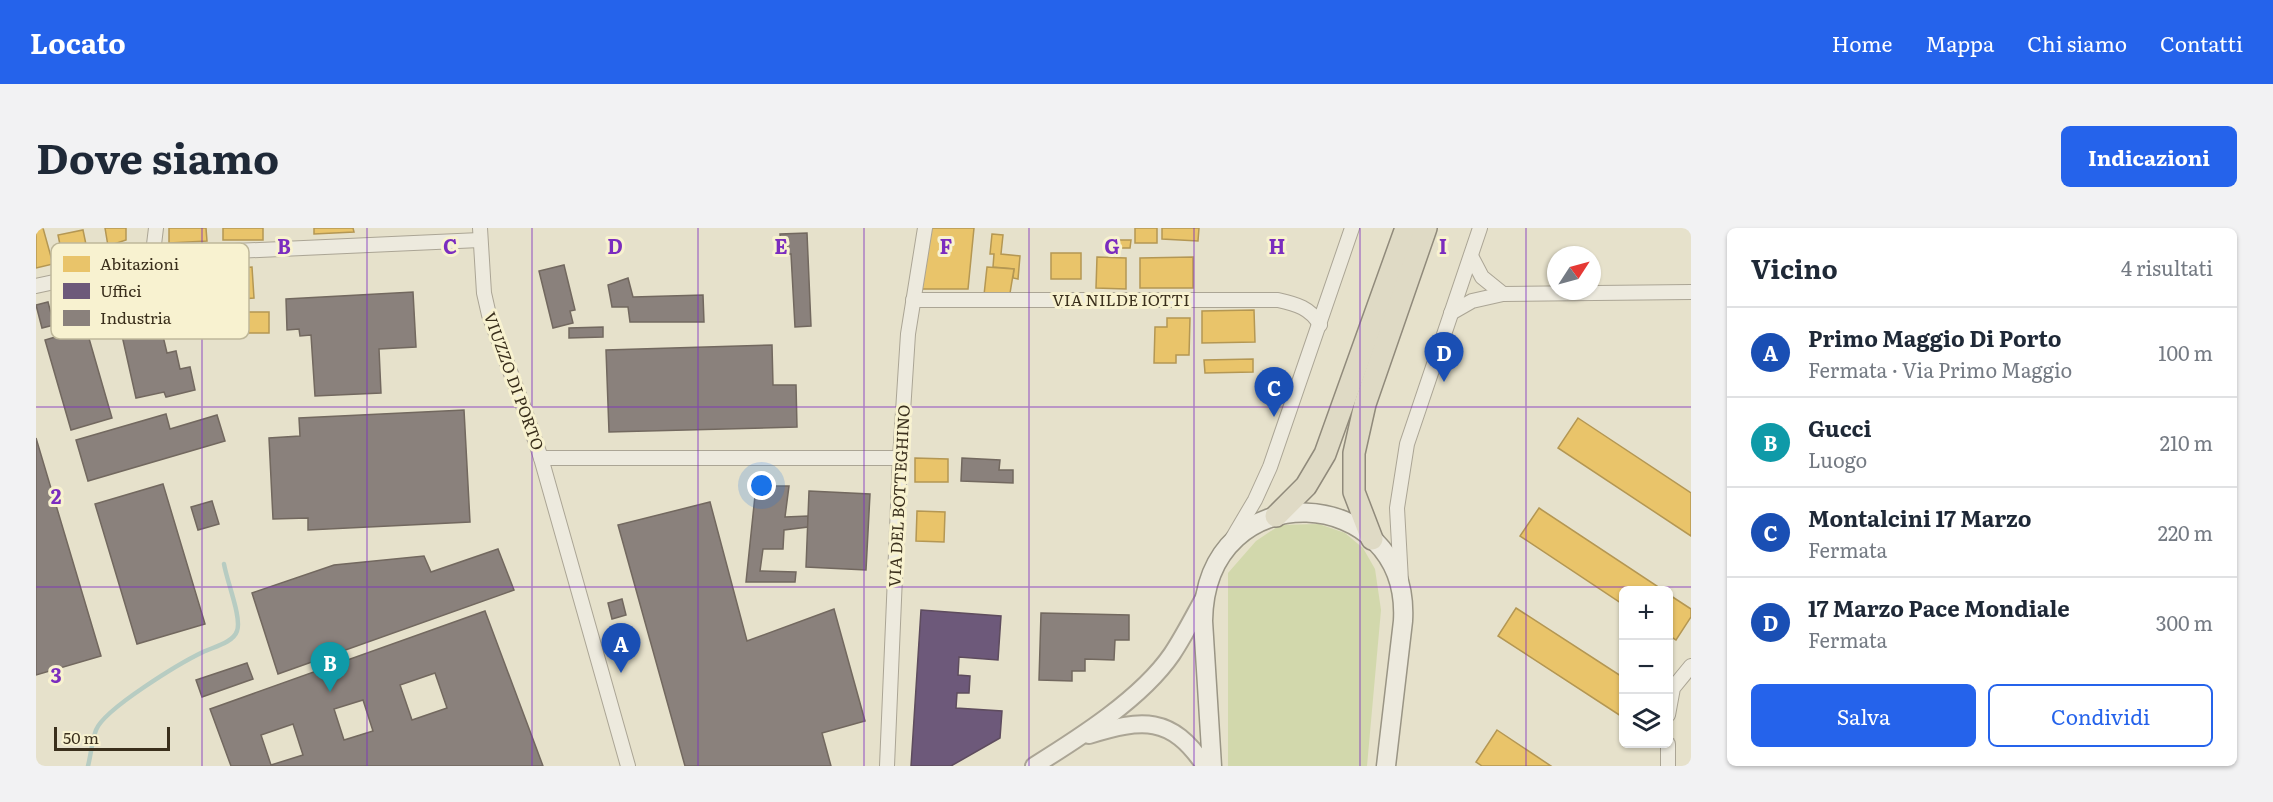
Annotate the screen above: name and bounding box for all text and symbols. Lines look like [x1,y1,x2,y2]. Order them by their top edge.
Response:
text: Locato [30,21,126,63]
text: Home [1832,27,1893,58]
text: Mappa [1926,27,1994,58]
text: Chi siamo [2027,27,2127,58]
text: Contatti [2160,27,2243,58]
text: Dove siamo [36,125,279,187]
button: Indicazioni [2061,126,2237,187]
text: B [277,230,291,260]
text: C [443,230,457,260]
text: D [607,230,623,260]
text: E [774,230,788,260]
text: F [940,230,953,260]
text: G [1104,230,1120,260]
text: H [1269,230,1285,260]
text: I [1439,230,1447,260]
legend [51,243,249,339]
north arrow [1547,246,1601,300]
text: Vicino [1751,248,1838,287]
text: Abitazioni [100,251,179,275]
text: 4 risultati [2121,252,2213,282]
text: Uffici [100,278,142,302]
street label: VIA NILDE IOTTI [1052,287,1190,311]
text: Industria [100,305,172,329]
street label: VIUZZO DI PORTO [479,308,551,453]
text: Primo Maggio Di Porto [1808,321,2061,354]
pin: D [1424,332,1464,382]
text: A [1763,337,1778,367]
text: 100 m [2158,337,2213,367]
text: Fermata · Via Primo Maggio [1808,354,2072,384]
pin: C [1254,368,1294,417]
street label: VIA DEL BOTTEGHINO [881,404,915,588]
text: Gucci [1808,411,1872,444]
text: B [1764,427,1777,457]
text: 210 m [2160,427,2213,457]
text: Luogo [1808,444,1867,474]
your location [747,471,776,500]
text: 2 [51,480,62,510]
text: Montalcini 17 Marzo [1808,501,2031,534]
text: C [1763,517,1778,547]
text: 220 m [2158,517,2213,547]
text: Fermata [1808,534,1887,564]
map controls [1619,586,1673,748]
button: + [1619,586,1673,640]
text: 17 Marzo Pace Mondiale [1808,591,2070,624]
text: D [1763,607,1778,637]
text: 300 m [2156,607,2213,637]
pin: A [602,624,640,673]
text: Fermata [1808,624,1887,654]
button: − [1619,640,1673,694]
pin: B [310,642,350,692]
text: 3 [50,659,62,689]
button: Salva [1751,684,1976,747]
button: Condividi [1988,684,2213,747]
button: layers [1619,694,1673,748]
scale bar [54,724,170,752]
text: 50 m [63,725,99,749]

